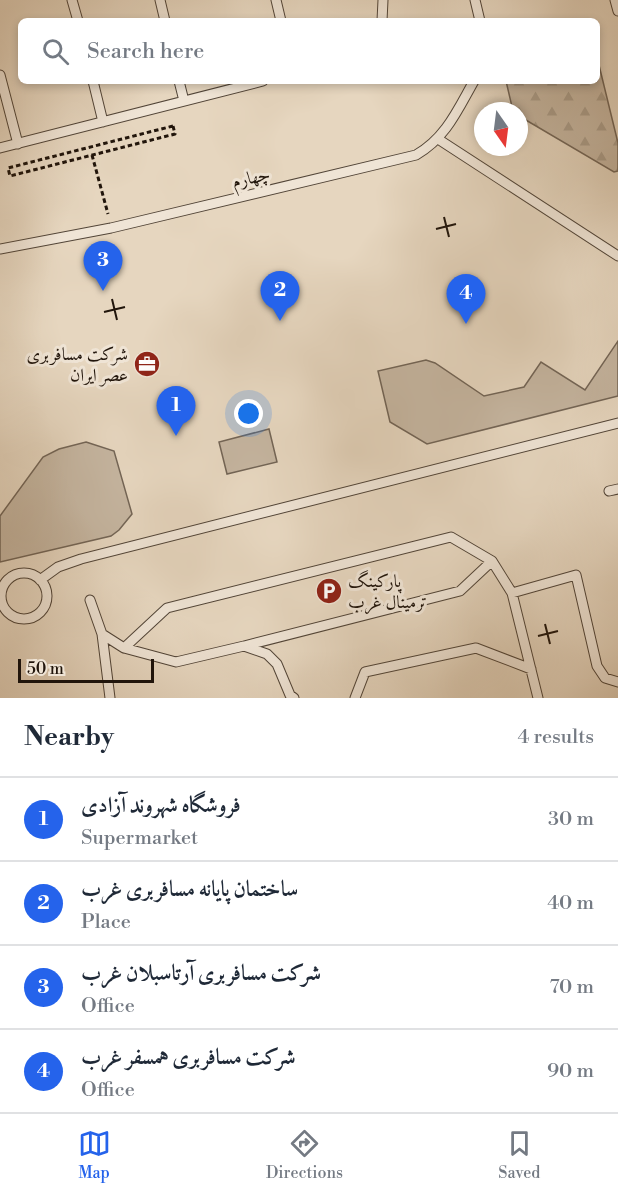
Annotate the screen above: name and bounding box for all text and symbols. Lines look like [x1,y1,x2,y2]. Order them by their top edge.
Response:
search box [18,18,600,84]
icon: search [39,35,72,68]
text: Search here [87,38,204,65]
north arrow [474,102,528,156]
street label: چهارم [230,162,273,197]
pin: 3 [84,242,122,291]
pin: 2 [260,272,300,321]
pin: 4 [446,274,486,324]
place label: شرکت مسافربری عصر ایران [26,343,128,387]
office icon: شرکت مسافربری عصر ایران [132,349,162,379]
pin: 1 [156,386,195,436]
your location [234,399,263,428]
place label: پارکینگ ترمینال غرب [348,569,427,615]
parking icon: پارکینگ ترمینال غرب [314,576,344,606]
scale bar [18,656,154,684]
text: 50 m [27,659,64,679]
text: Nearby [24,721,114,753]
text: 4 results [517,725,594,750]
text: فروشگاه شهروند آزادی [81,792,241,819]
text: 1 [39,807,48,832]
text: 30 m [548,807,594,832]
text: Supermarket [81,826,198,851]
text: ساختمان پایانه مسافربری غرب [81,876,298,903]
text: 2 [37,891,50,916]
text: 40 m [547,891,594,916]
text: Place [81,910,131,935]
text: شرکت مسافربری آرتاسبلان غرب [81,960,321,987]
text: 3 [37,975,50,1000]
text: 70 m [550,975,594,1000]
text: Office [81,994,135,1019]
text: شرکت مسافربری همسفر غرب [81,1044,296,1071]
text: 4 [37,1059,50,1084]
text: 90 m [547,1059,594,1084]
text: Office [81,1078,135,1103]
tab: Map [78,1127,111,1183]
tab: Directions [266,1127,343,1183]
tab: Saved [498,1127,540,1183]

